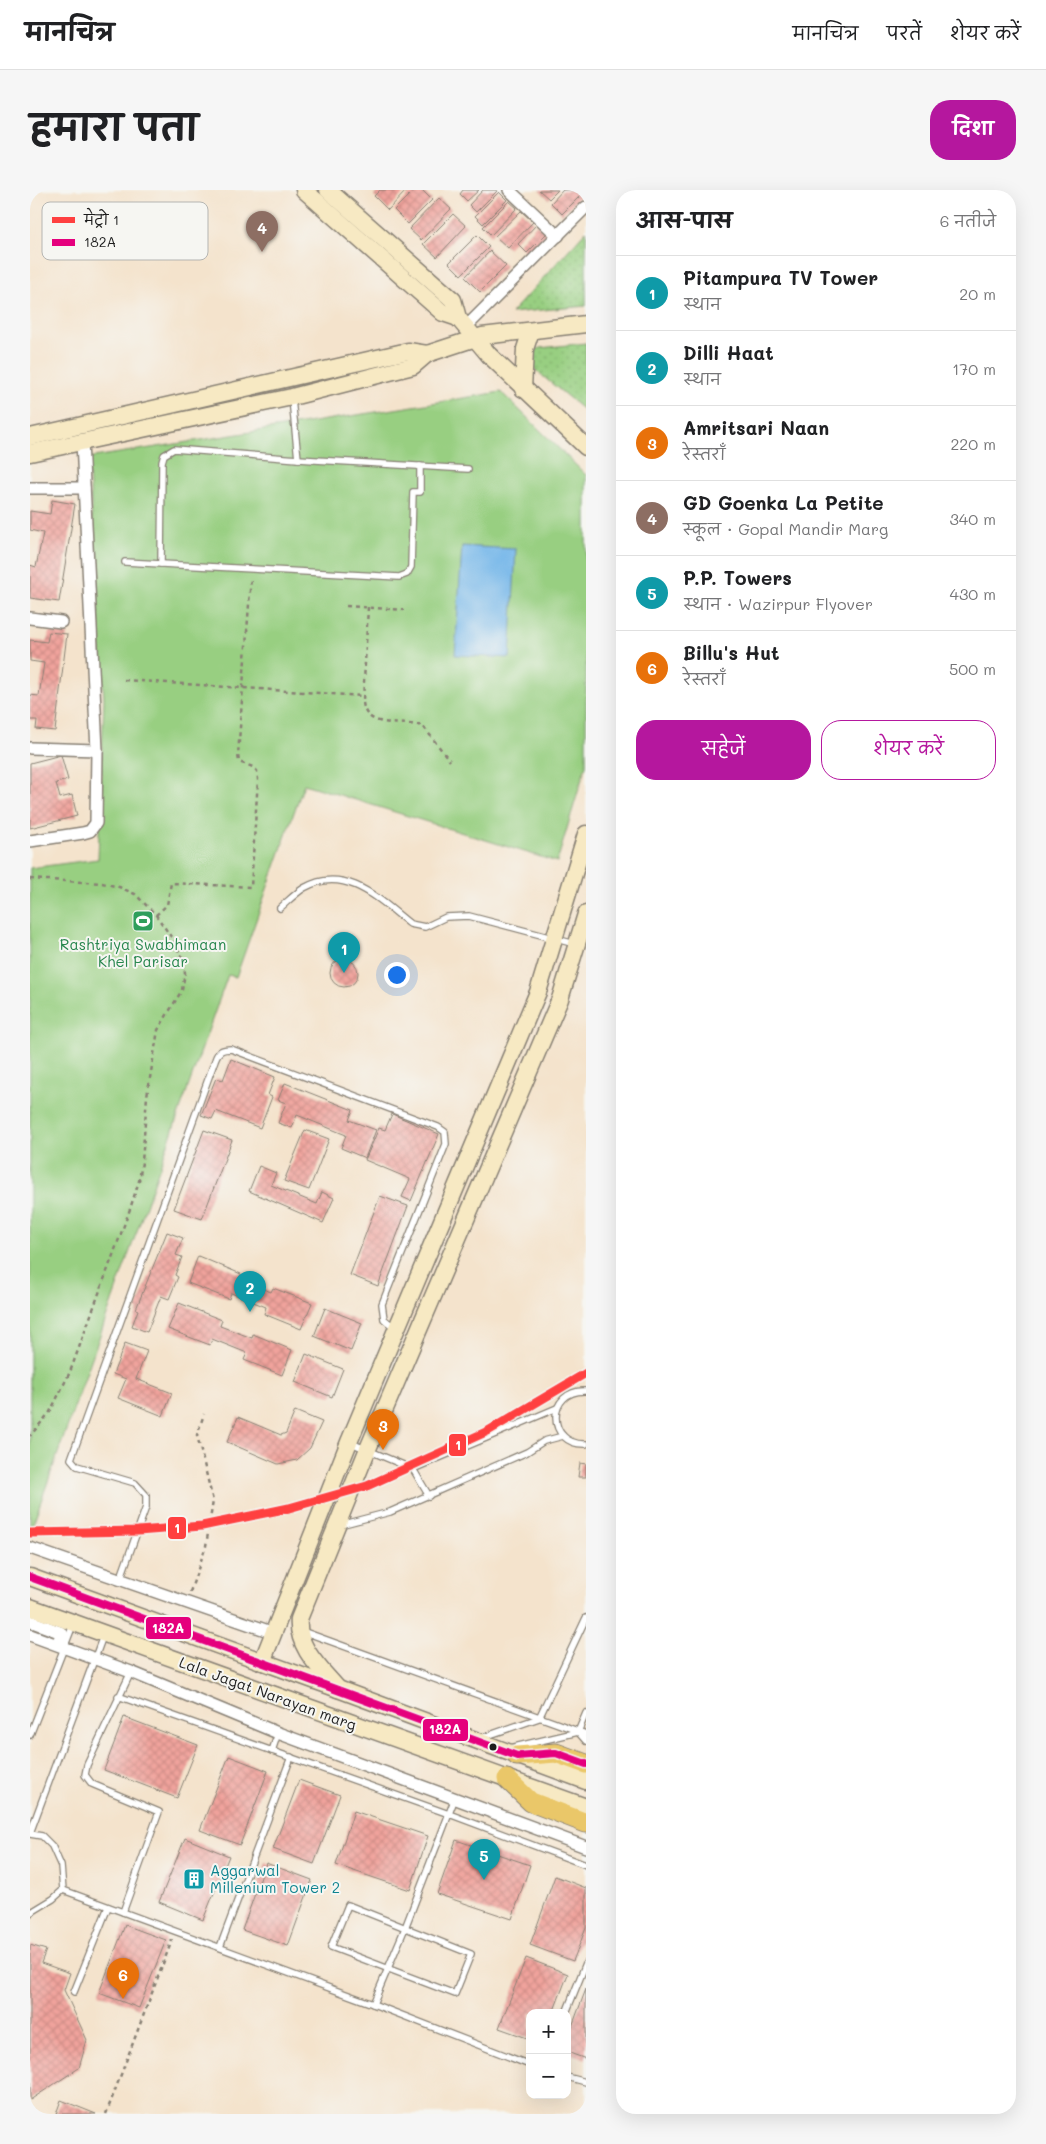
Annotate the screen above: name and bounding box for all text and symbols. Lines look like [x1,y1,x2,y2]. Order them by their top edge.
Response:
text: मानचित्र [25,16,114,47]
text: मानचित्र [792,21,858,45]
text: परतें [886,21,922,45]
text: शेयर करें [950,21,1021,45]
button: दिशा [930,100,1016,160]
text: हमारा पता [30,103,198,149]
legend [42,202,208,260]
text: आस-पास [636,206,732,233]
text: मेट्रो 1 [83,207,119,229]
text: 6 नतीजे [940,210,996,231]
pin: 4 [246,211,278,252]
text: 182A [84,232,116,251]
text: Pitampura TV Tower [683,265,878,290]
text: 1 [648,283,656,304]
text: 20 m [959,283,996,304]
text: स्थान [683,293,721,314]
text: Dilli Haat [683,340,774,365]
text: 2 [648,358,656,379]
text: 170 m [952,358,996,379]
text: स्थान [683,368,721,389]
text: Amritsari Naan [683,415,829,440]
text: 3 [647,433,657,454]
text: 220 m [950,433,996,454]
text: रेस्तराँ [683,443,726,464]
text: GD Goenka La Petite [683,490,884,515]
text: 4 [647,508,657,529]
text: 340 m [949,508,996,529]
text: स्कूल · Gopal Mandir Marg [683,518,888,539]
text: P.P. Towers [683,565,792,590]
text: 5 [647,583,657,604]
text: 430 m [949,583,996,604]
text: स्थान · Wazirpur Flyover [683,593,873,614]
text: Billu's Hut [683,640,779,665]
text: 6 [647,658,657,679]
text: 500 m [949,658,996,679]
text: रेस्तराँ [683,668,726,689]
button: सहेजें [636,720,811,780]
button: शेयर करें [821,720,996,780]
sports icon: Rashtriya Swabhimaan Khel Parisar [131,909,155,933]
pin: 1 [328,932,360,973]
place label: Rashtriya Swabhimaan Khel Parisar [60,934,226,971]
your location [384,962,410,988]
pin: 2 [234,1271,266,1312]
pin: 3 [367,1409,399,1450]
line badge: 1 [448,1433,467,1457]
text: 1 [455,1435,461,1454]
line badge: 1 [167,1516,187,1540]
text: 1 [174,1518,180,1537]
line badge: 182A [145,1616,192,1640]
text: 182A [152,1618,184,1637]
street label: Lala Jagat Narayan marg [177,1652,360,1735]
line badge: 182A [422,1718,469,1742]
text: 182A [429,1719,461,1738]
unlabelled marker [488,1742,498,1752]
pin: 5 [468,1839,500,1880]
place label: Aggarwal Millenium Tower 2 [210,1860,340,1897]
building icon: Aggarwal Millenium Tower 2 [182,1867,206,1891]
pin: 6 [107,1958,139,1999]
map controls [526,2009,571,2099]
button: + [526,2009,571,2054]
button: − [526,2054,571,2099]

